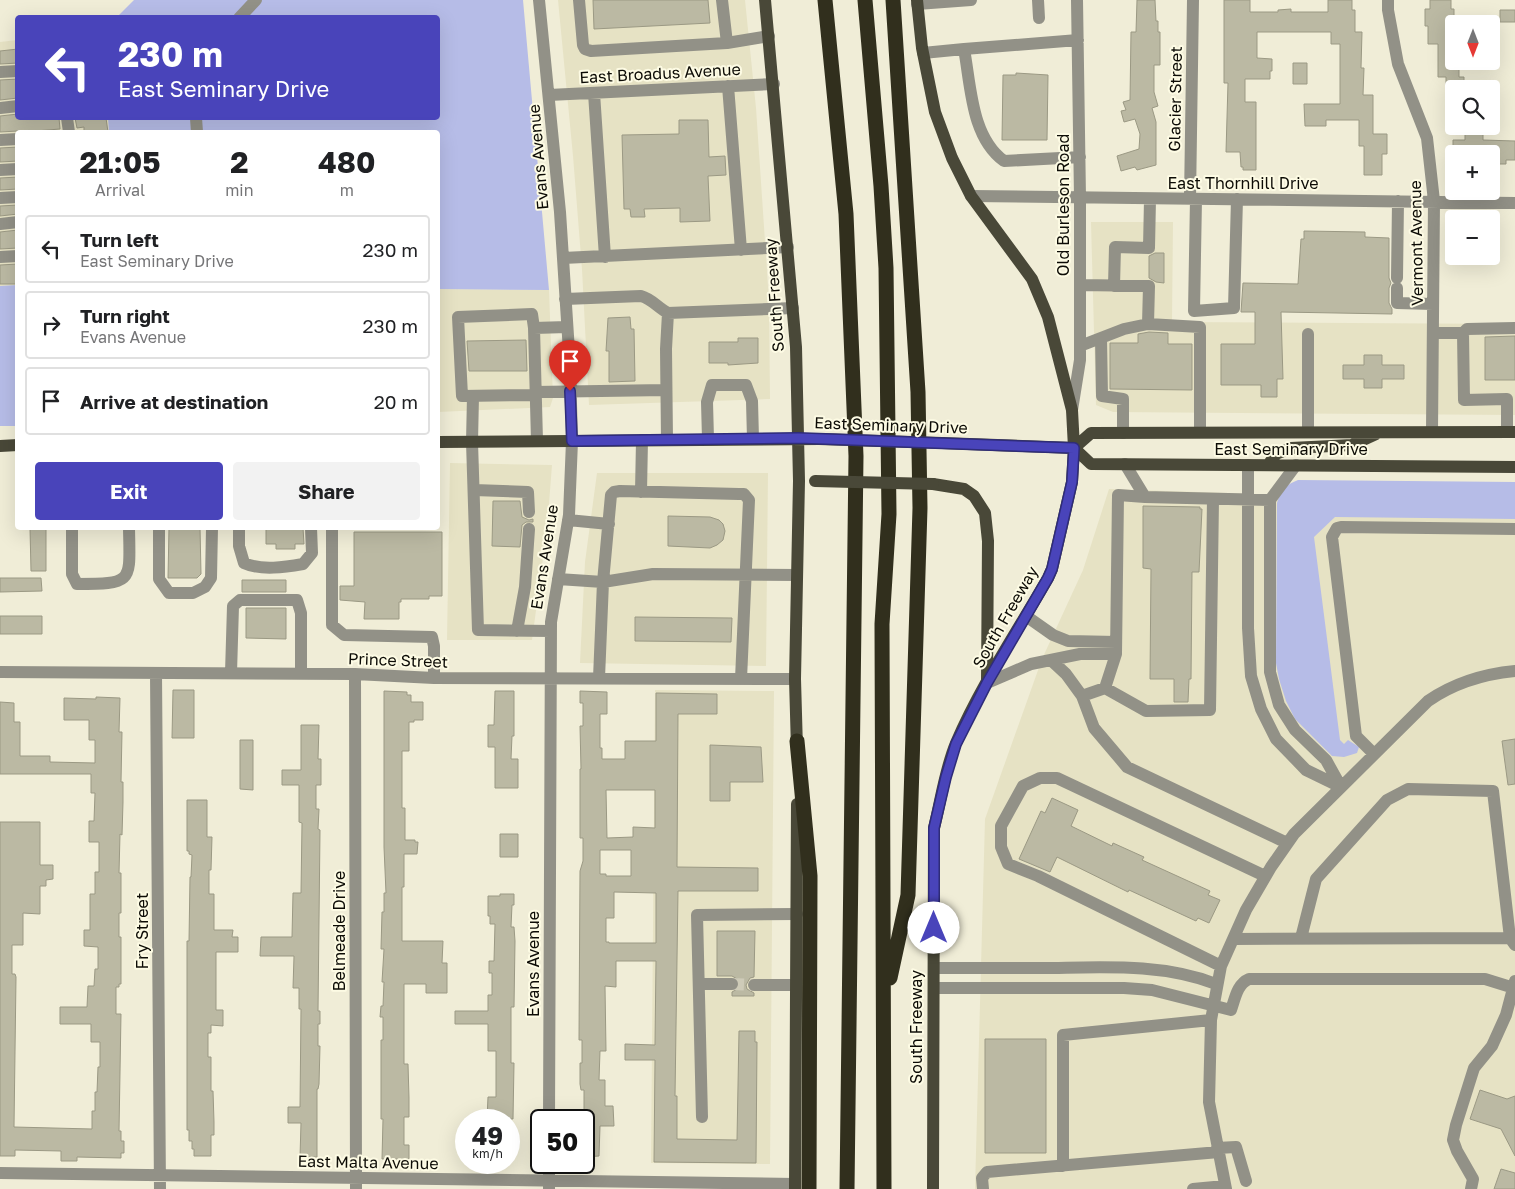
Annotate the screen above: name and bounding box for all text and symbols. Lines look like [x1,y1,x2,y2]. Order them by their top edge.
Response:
north arrow [1445,15,1500,70]
map controls [1445,15,1500,265]
text: 230 m [118,33,223,75]
icon: left [35,35,100,100]
street label: Glacier Street [1164,46,1186,152]
street label: East Broadus Avenue [579,59,741,87]
text: East Seminary Drive [118,75,329,102]
button: search [1445,80,1500,135]
street label: Evans Avenue [523,103,553,211]
street label: Old Burleson Road [1053,134,1073,276]
text: 21:05 [80,144,161,180]
text: 2 [230,144,248,180]
text: 480 [318,144,375,180]
button: + [1445,145,1500,200]
street label: East Thornhill Drive [1168,173,1318,193]
text: Arrival [95,180,145,200]
text: min [225,180,253,200]
text: m [340,180,354,200]
street label: Vermont Avenue [1405,180,1427,306]
button: − [1445,210,1500,265]
text: Turn left [80,228,159,251]
icon: left [37,235,65,263]
street label: South Freeway [760,237,788,353]
text: 230 m [363,238,418,261]
text: East Seminary Drive [80,251,234,271]
text: Turn right [80,304,170,327]
icon: right [37,311,65,339]
text: 230 m [363,314,418,337]
text: Evans Avenue [80,327,186,347]
pin [549,340,591,391]
icon: arrive [556,347,584,375]
icon: arrive [37,387,65,415]
text: Arrive at destination [80,390,268,413]
text: 20 m [374,390,418,413]
street label: East Seminary Drive [814,412,968,438]
street label: East Seminary Drive [1214,439,1368,459]
button: Exit [35,462,223,520]
button: Share [233,462,420,520]
street label: Evans Avenue [526,503,562,611]
street label: South Freeway [968,563,1042,671]
street label: Prince Street [348,648,448,672]
street label: Belmeade Drive [329,871,349,991]
street label: Fry Street [132,893,152,969]
position arrow [907,901,959,953]
street label: Evans Avenue [523,911,543,1017]
street label: South Freeway [906,970,926,1084]
speed limit sign: 50 [530,1109,595,1174]
text: 49 [472,1120,503,1151]
text: km/h [472,1146,503,1161]
street label: East Malta Avenue [297,1151,439,1173]

